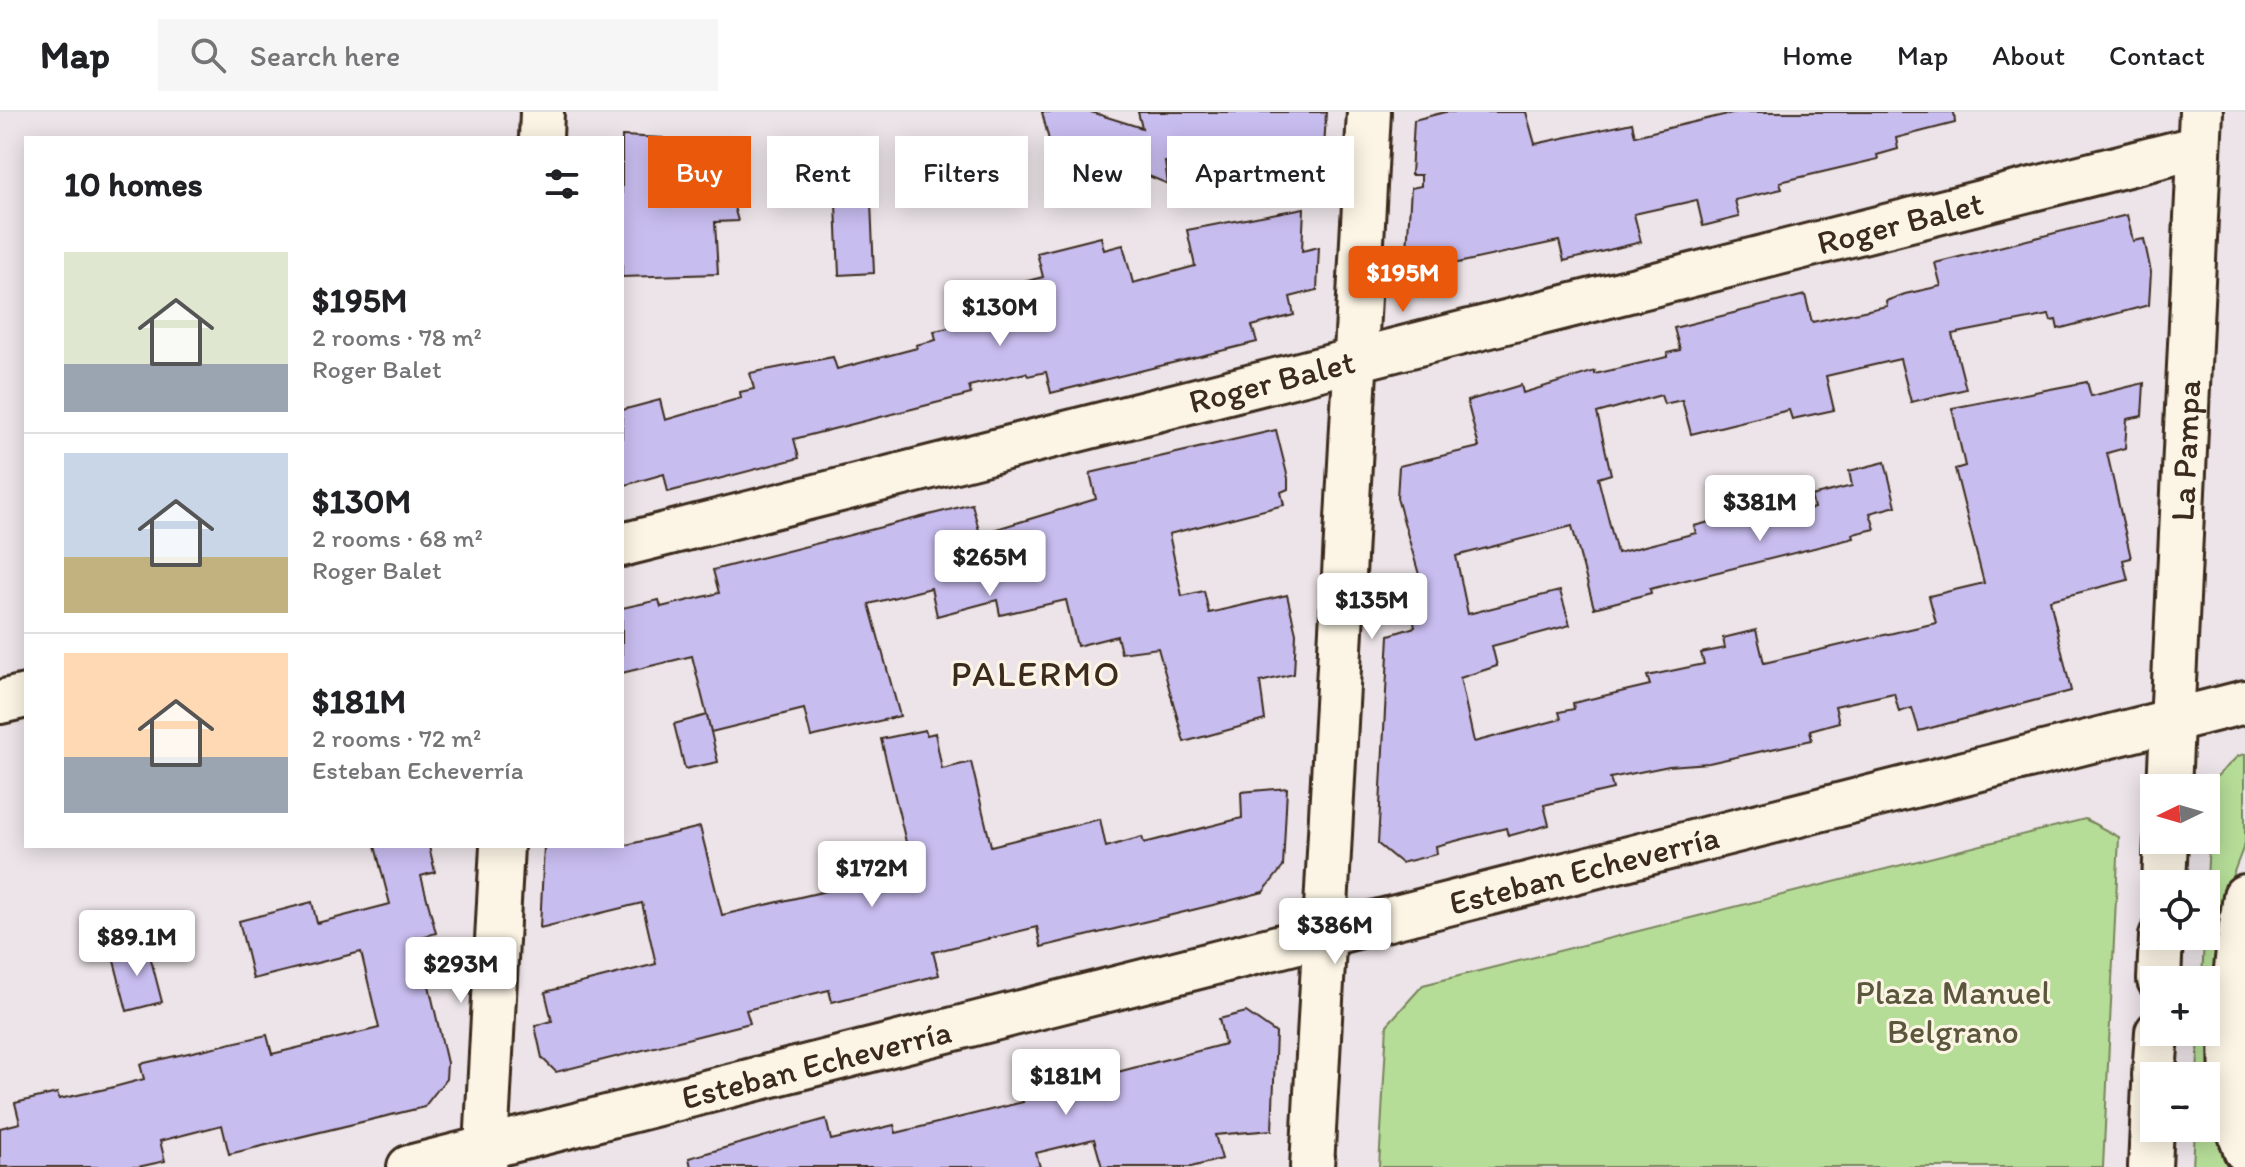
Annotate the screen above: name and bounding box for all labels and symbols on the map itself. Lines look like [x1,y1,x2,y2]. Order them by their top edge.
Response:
street label: Roger Balet [1813,182,1987,263]
pin: $195M [1347,246,1459,314]
pin: $130M [944,280,1056,348]
street label: Roger Balet [1184,340,1359,422]
street label: La Pampa [2161,378,2209,522]
pin: $381M [1704,475,1816,543]
pin: $265M [934,530,1046,598]
pin: $135M [1316,573,1428,641]
district label: PALERMO [951,652,1121,695]
north arrow [2140,774,2220,854]
street label: Esteban Echeverría [1445,816,1723,923]
pin: $172M [816,841,928,909]
pin: $386M [1279,898,1391,966]
pin: $89.1M [72,910,202,978]
pin: $293M [405,937,517,1005]
park label: Plaza Manuel Belgrano [1855,972,2051,1052]
street label: Esteban Echeverría [677,1010,955,1118]
pin: $181M [1010,1049,1122,1117]

